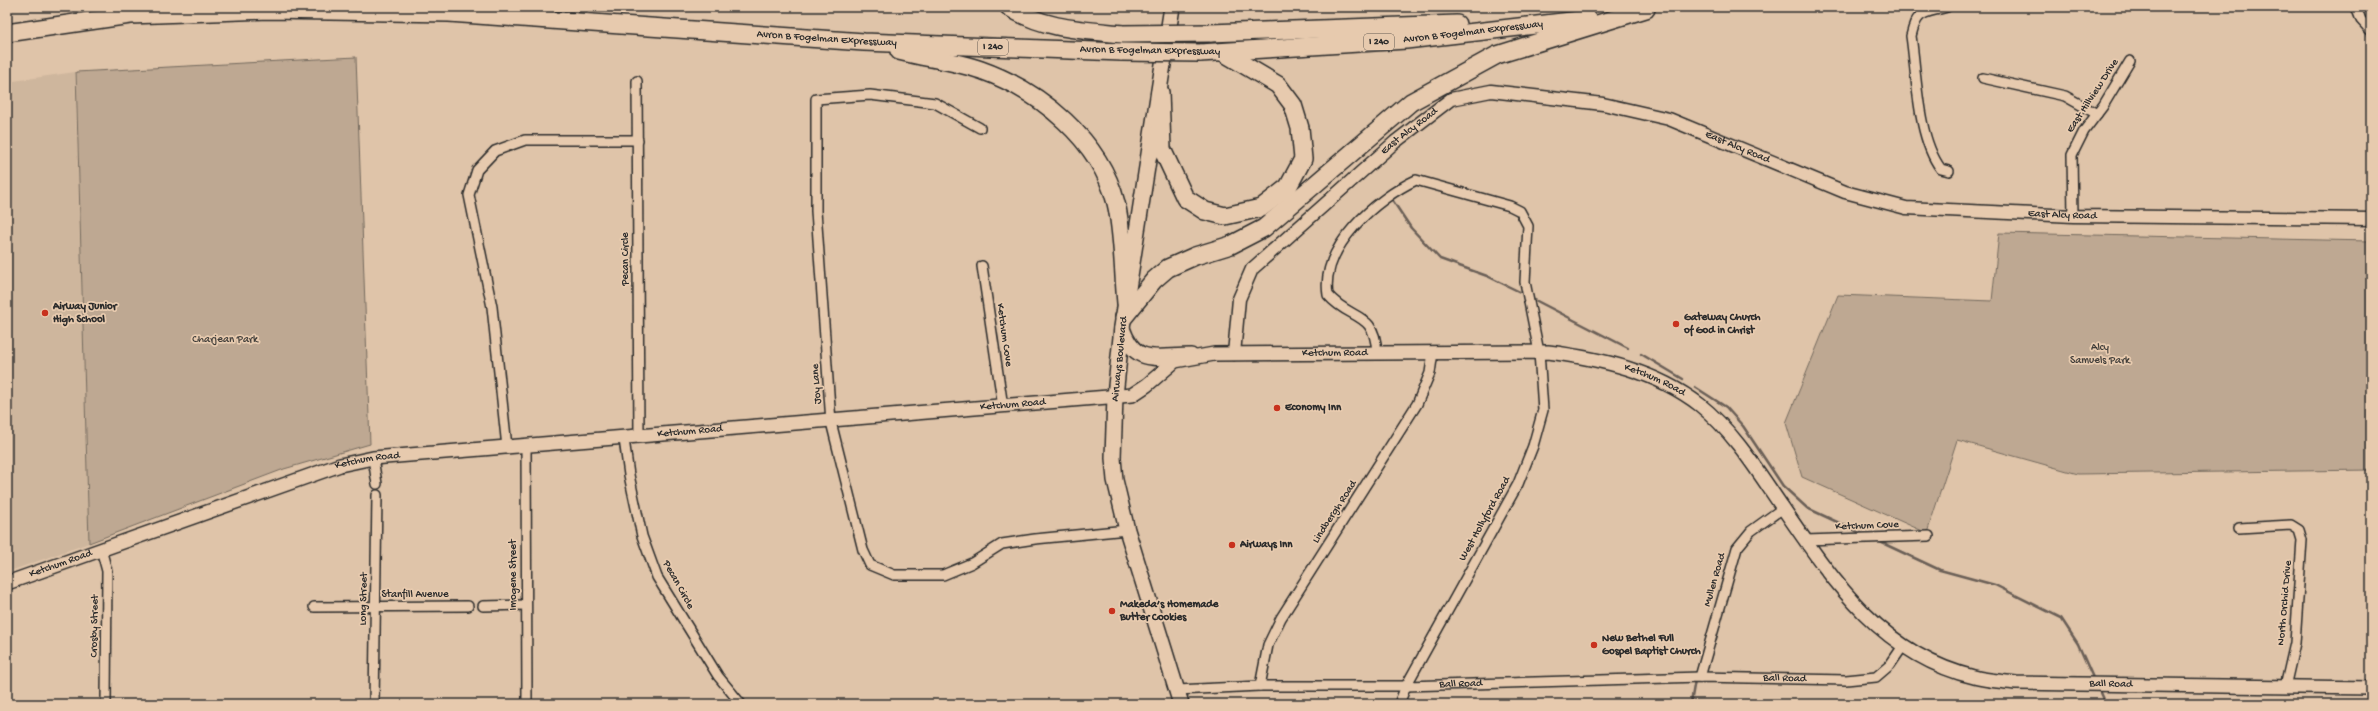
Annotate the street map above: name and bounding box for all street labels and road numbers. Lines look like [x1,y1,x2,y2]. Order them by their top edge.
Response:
street label: Avron B Fogelman Expressway [1403,18,1544,46]
street label: Avron B Fogelman Expressway [756,29,898,49]
road number: I 240 [1364,34,1394,50]
road number: I 240 [978,39,1008,55]
street label: Avron B Fogelman Expressway [1080,44,1221,58]
street label: East Hillview Drive [2065,57,2122,135]
street label: East Alcy Road [1379,104,1441,158]
street label: East Alcy Road [1703,129,1773,167]
street label: East Alcy Road [2028,208,2098,222]
street label: Pecan Circle [620,232,632,287]
street label: Ketchum Cove [994,303,1014,368]
street label: Airways Boulevard [1110,314,1131,402]
street label: Ketchum Road [1302,347,1369,359]
street label: Ketchum Road [1623,362,1689,400]
street label: Joy Lane [810,363,824,405]
street label: Ketchum Road [980,396,1047,414]
street label: Ketchum Road [657,423,725,440]
street label: Ketchum Road [333,450,402,472]
street label: West Hollyford Road [1456,473,1514,563]
street label: Lindbergh Road [1310,477,1361,546]
street label: Ketchum Cove [1835,519,1899,533]
street label: Imogene Street [508,538,520,610]
street label: Ketchum Road [28,547,95,581]
street label: Mullen Road [1702,550,1729,608]
street label: Pecan Circle [659,558,696,612]
street label: North Orchid Drive [2275,560,2295,646]
street label: Long Street [358,571,370,626]
street label: Stanfill Avenue [381,588,449,601]
street label: Crosby Street [88,593,102,657]
street label: Ball Road [1762,672,1808,685]
street label: Ball Road [1438,678,1484,691]
street label: Ball Road [2088,678,2134,691]

